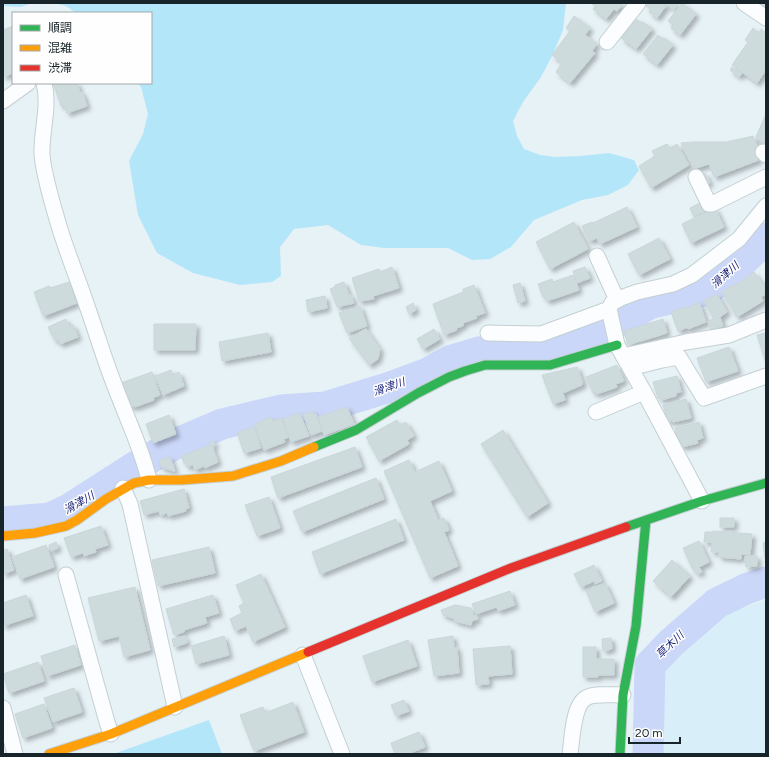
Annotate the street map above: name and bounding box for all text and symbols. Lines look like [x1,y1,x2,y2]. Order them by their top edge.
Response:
legend [12,12,152,84]
text: 順調 [48,21,72,35]
text: 混雑 [48,41,72,55]
text: 渋滞 [48,61,72,75]
water label: 滑津川 [708,258,742,291]
water label: 滑津川 [371,375,408,399]
water label: 滑津川 [61,489,97,517]
water label: 草木川 [654,628,687,661]
scale bar [629,719,680,745]
text: 20 m [635,726,663,740]

